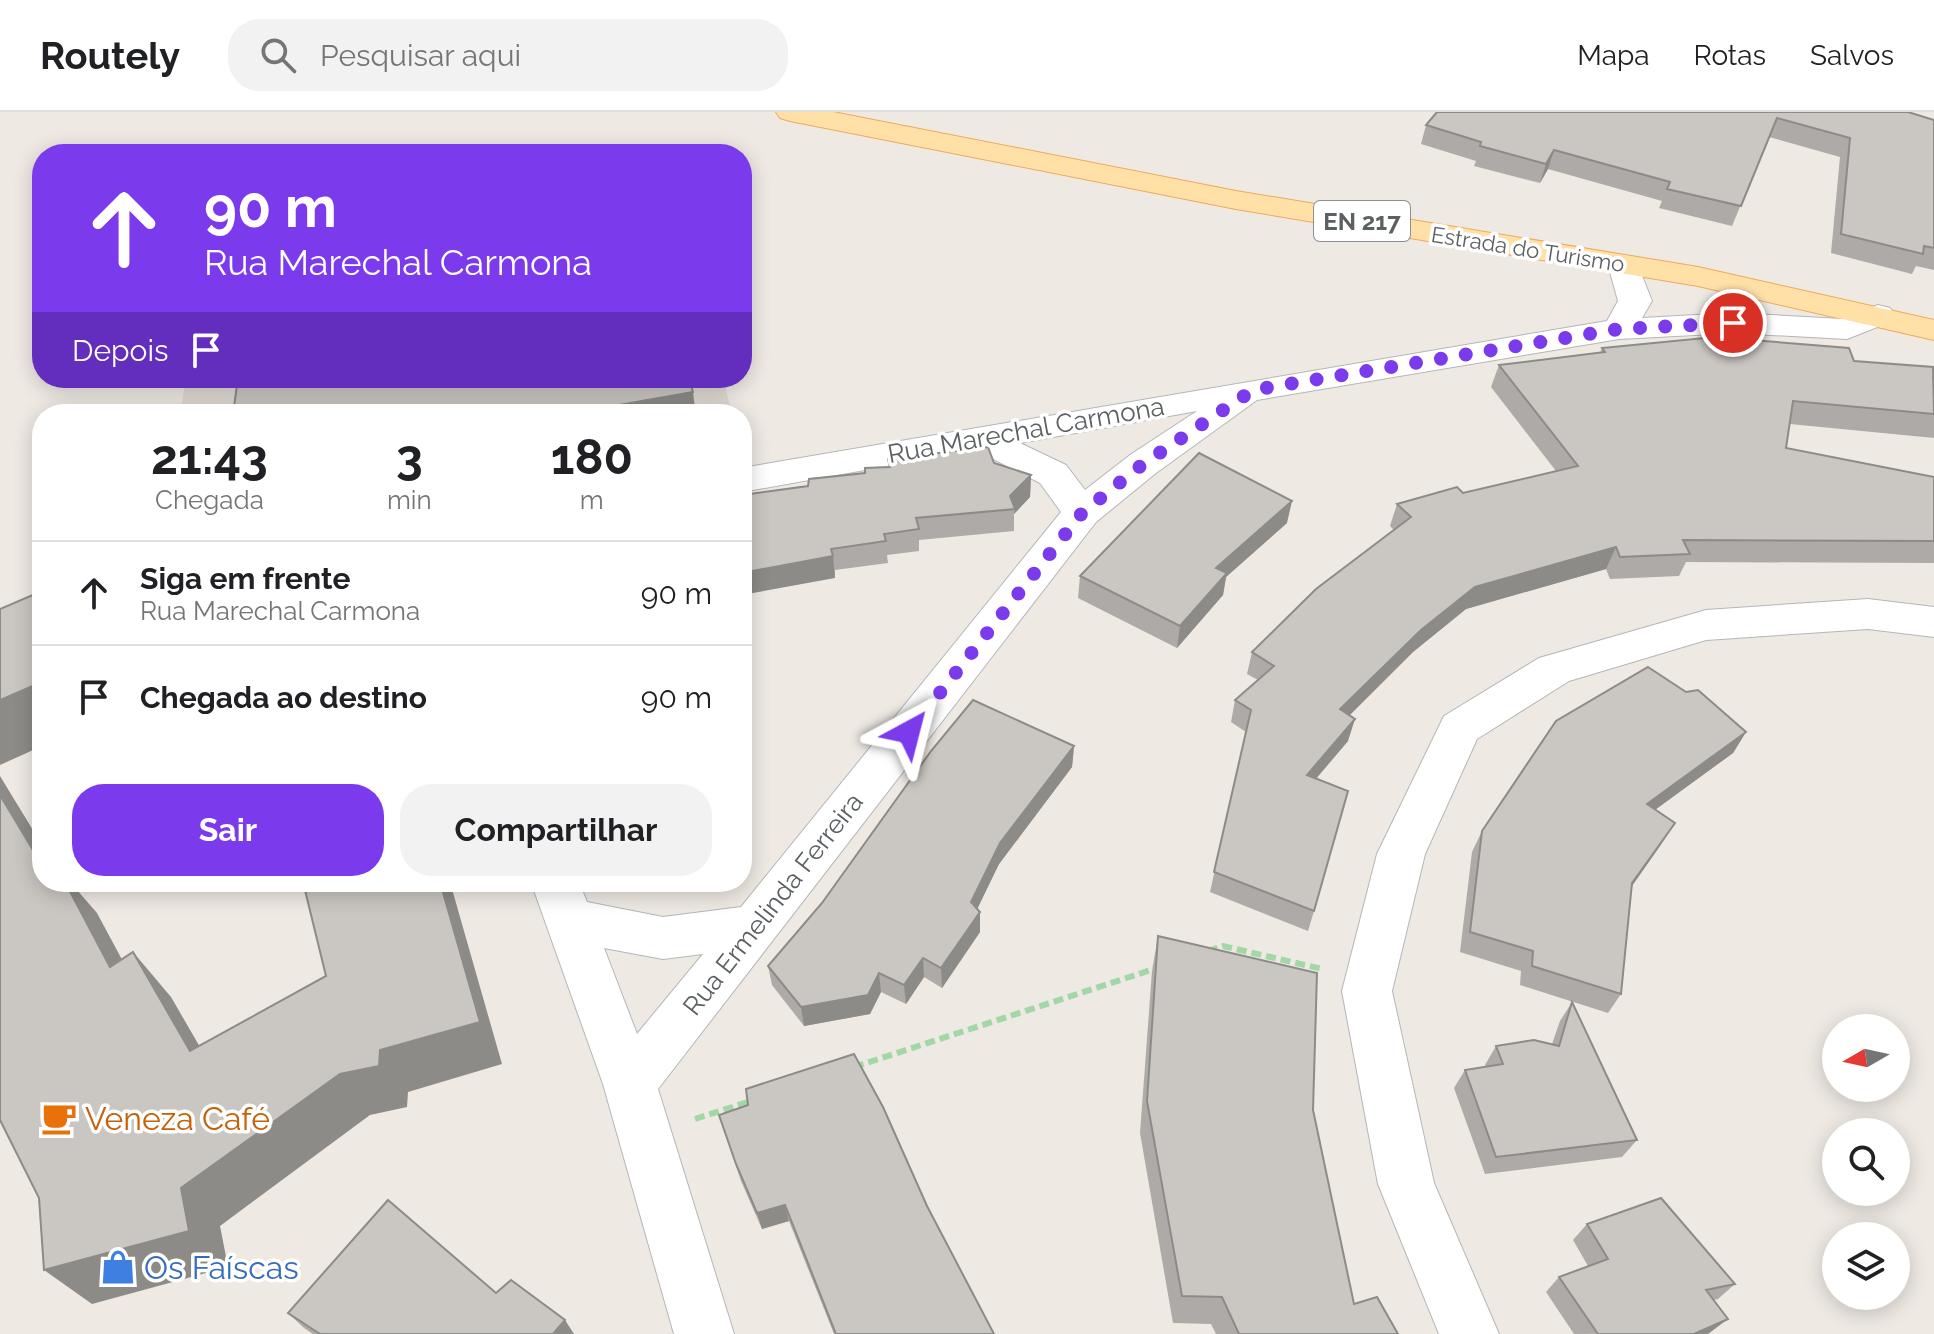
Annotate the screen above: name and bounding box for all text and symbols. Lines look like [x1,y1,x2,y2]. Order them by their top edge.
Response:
search box [228,19,788,91]
text: Routely [40,33,180,78]
icon: search [256,33,300,77]
text: Pesquisar aqui [320,38,521,73]
text: Mapa [1577,39,1650,72]
text: Rotas [1694,39,1766,72]
text: Salvos [1810,39,1894,72]
text: 90 m [204,174,337,240]
icon: ahead [72,176,176,280]
road number: EN 217 [1314,201,1410,241]
street label: Estrada do Turismo [1430,221,1626,277]
text: Rua Marechal Carmona [204,241,592,283]
pin [1699,289,1767,357]
icon: arrive [1711,301,1755,345]
icon: arrive [184,328,228,372]
text: Depois [72,333,168,368]
street label: Rua Marechal Carmona [885,391,1167,469]
text: 21:43 [151,429,268,485]
text: 3 [396,429,423,485]
text: 180 [551,429,633,485]
text: Chegada [155,485,264,515]
text: min [387,485,432,515]
text: m [580,485,604,515]
text: Siga em frente [140,561,350,596]
icon: ahead [72,571,116,615]
text: 90 m [641,576,712,611]
text: Rua Marechal Carmona [140,596,420,626]
icon: arrive [72,675,116,719]
text: Chegada ao destino [140,680,427,715]
text: 90 m [641,680,712,715]
position arrow [867,690,951,774]
button: Sair [72,784,384,876]
button: Compartilhar [400,784,712,876]
street label: Rua Ermelinda Ferreira [677,787,869,1021]
north arrow [1822,1014,1910,1102]
map controls [1822,1014,1910,1310]
cafe icon: Veneza Café [40,1099,78,1137]
place label: Veneza Café [85,1100,270,1137]
button: search [1822,1118,1910,1206]
button: layers [1822,1222,1910,1310]
shop icon: Os Faíscas [99,1248,137,1286]
place label: Os Faíscas [144,1249,299,1286]

